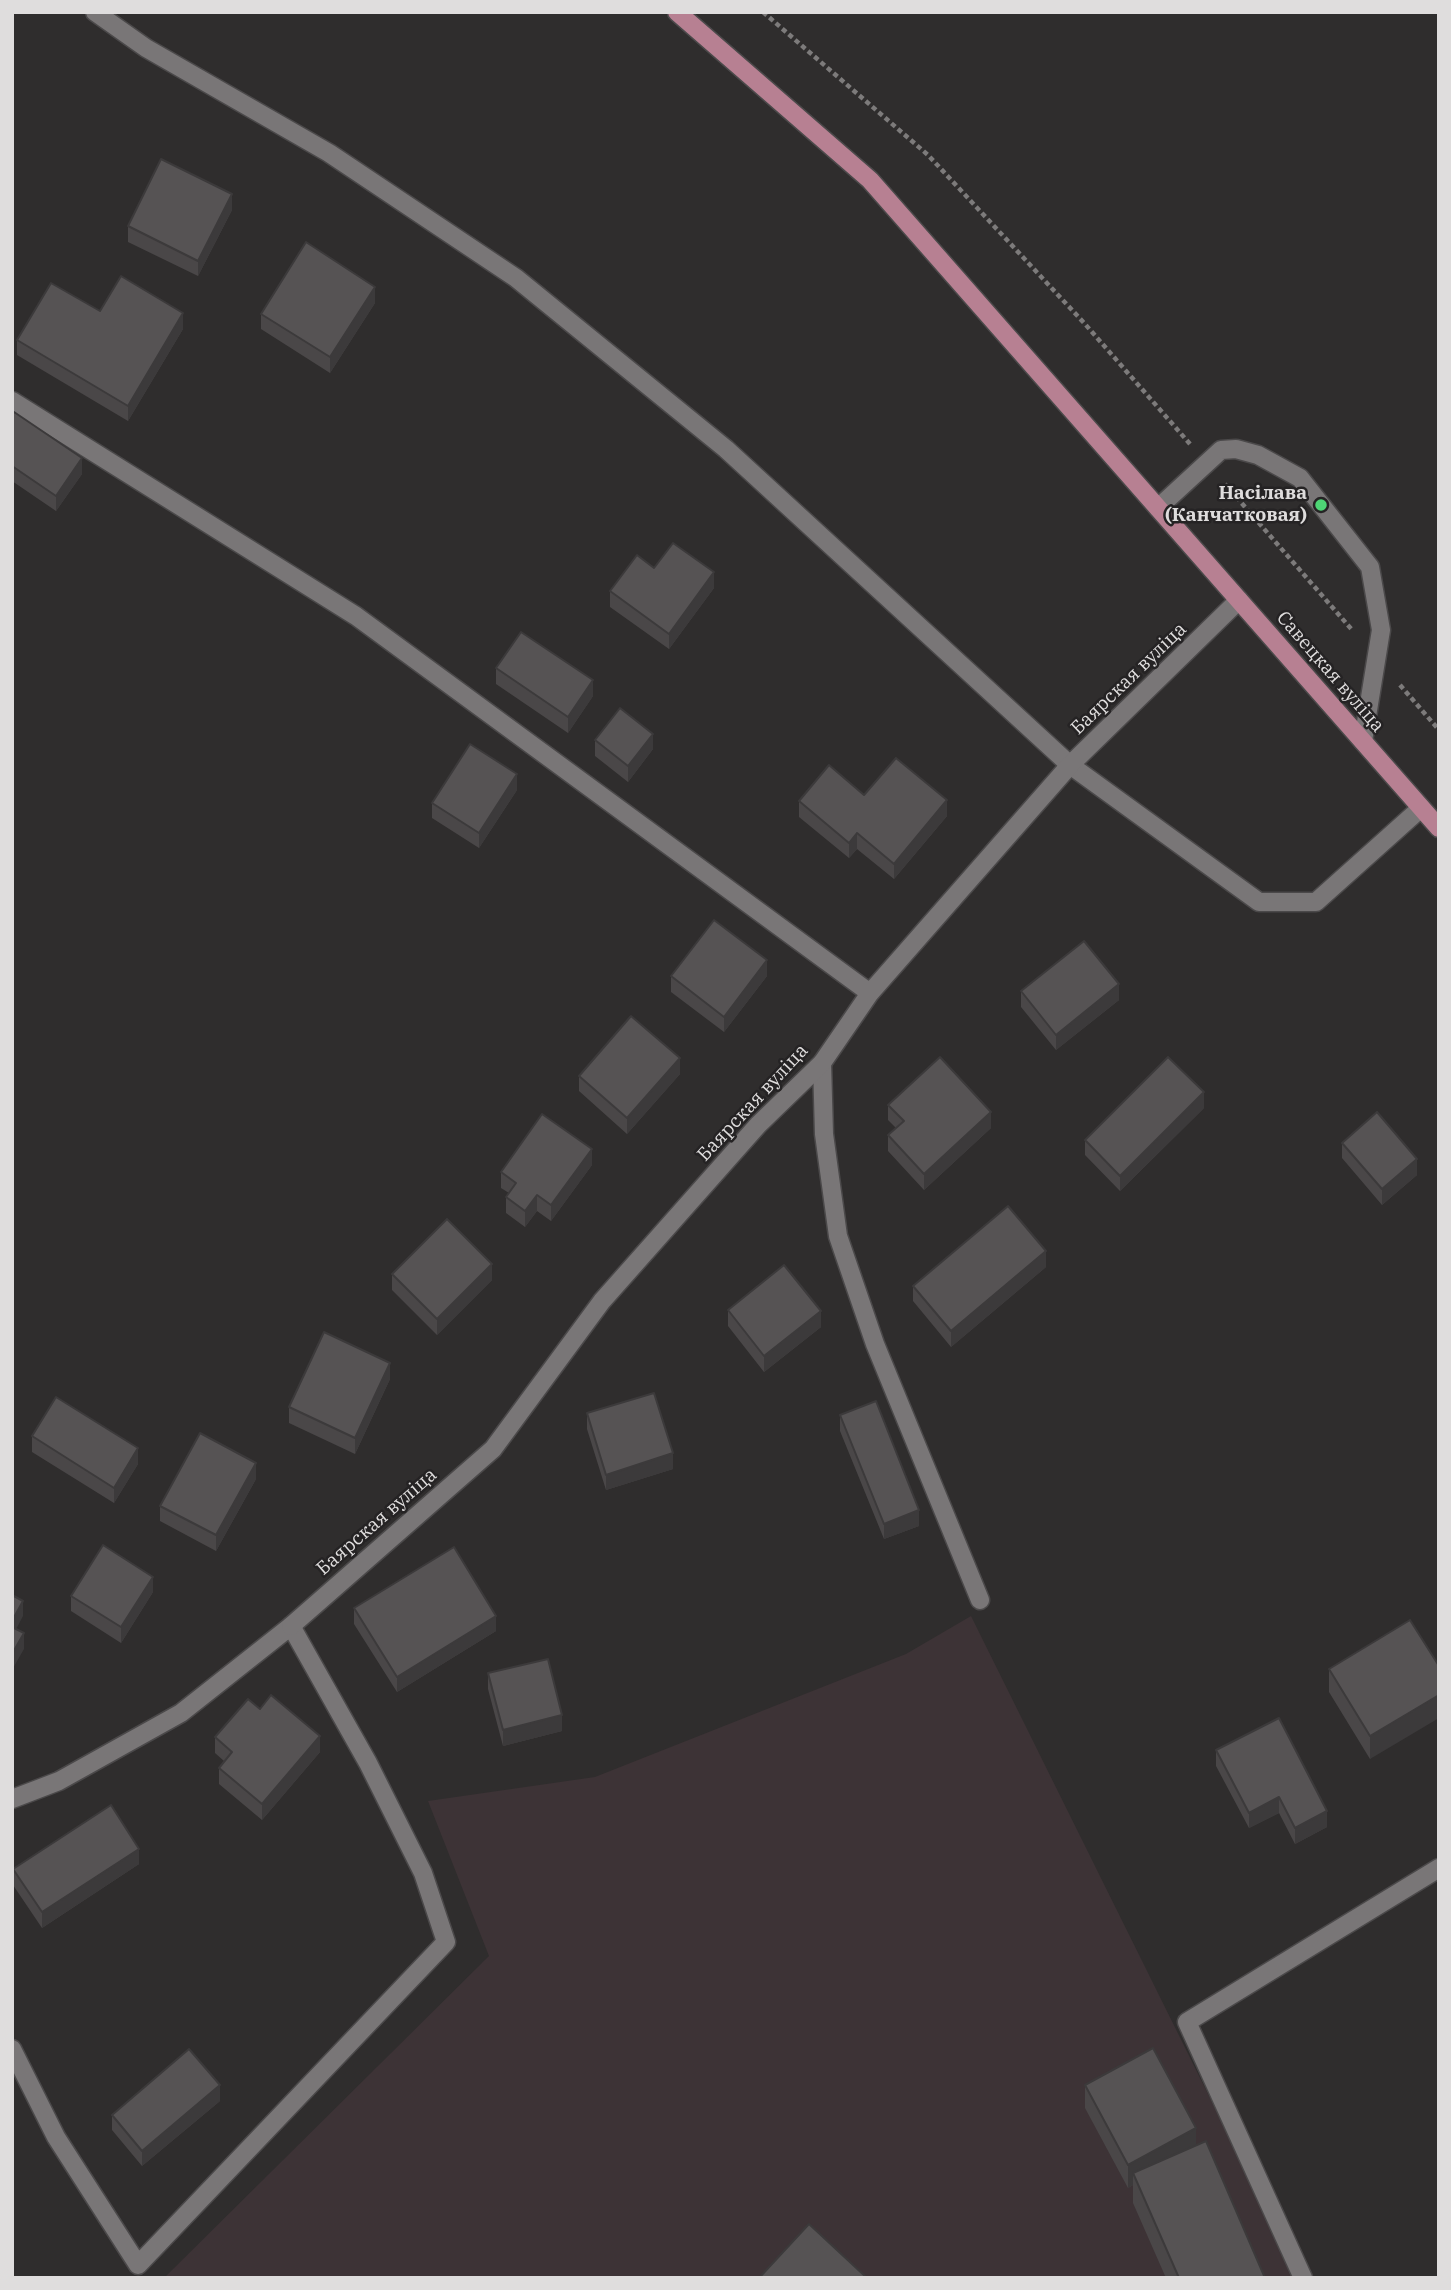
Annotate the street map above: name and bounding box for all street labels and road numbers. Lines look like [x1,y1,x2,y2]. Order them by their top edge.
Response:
street label: Савецкая вуліца [1271,607,1389,737]
street label: Баярская вуліца [1067,618,1191,740]
street label: Баярская вуліца [693,1040,813,1166]
street label: Баярская вуліца [312,1464,442,1580]

